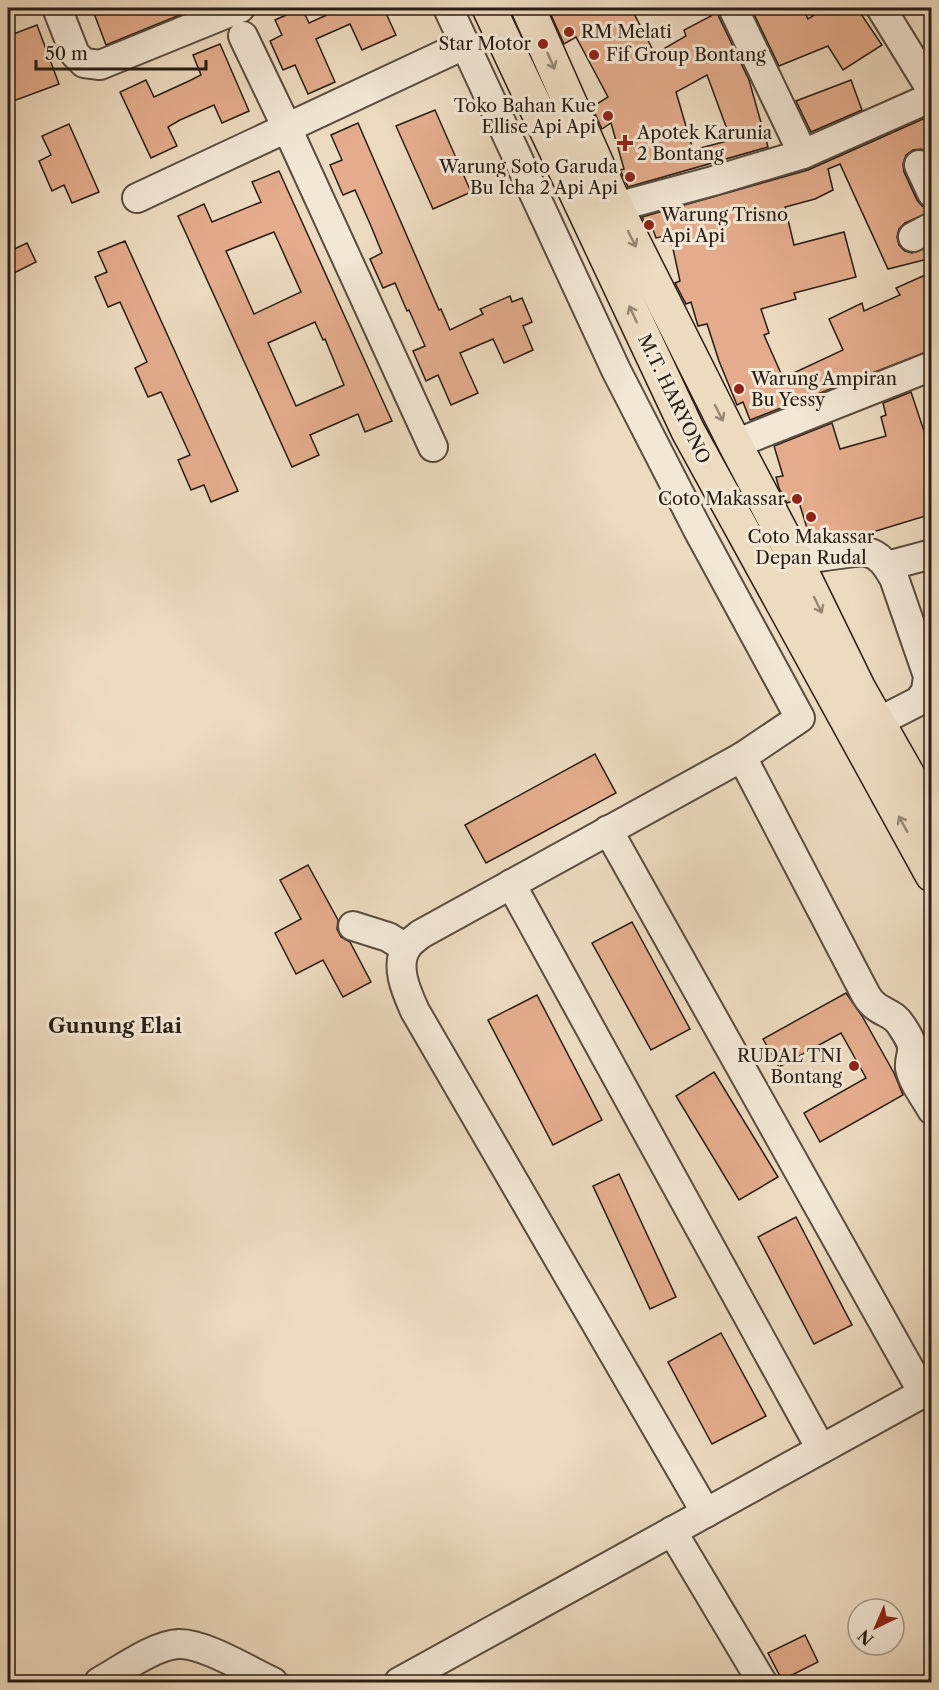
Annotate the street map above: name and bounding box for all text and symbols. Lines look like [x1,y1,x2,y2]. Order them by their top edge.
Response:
place label: RM Melati [581,21,672,43]
marker: RM Melati [562,25,576,39]
scale bar [36,33,206,71]
place label: Star Motor [439,33,531,55]
marker: Star Motor [536,37,550,51]
text: 50 m [45,43,88,65]
place label: Fif Group Bontang [606,44,766,66]
marker: Fif Group Bontang [587,48,601,62]
one-way arrow [547,52,558,70]
place label: Toko Bahan Kue Ellise Api Api [454,95,597,138]
marker: Toko Bahan Kue Ellise Api Api [601,109,615,123]
place label: Apotek Karunia 2 Bontang [636,122,773,165]
marker: Apotek Karunia 2 Bontang [618,136,632,150]
place label: Warung Soto Garuda Bu Icha 2 Api Api [438,156,619,199]
marker: Warung Soto Garuda Bu Icha 2 Api Api [623,170,637,184]
place label: Warung Trisno Api Api [660,204,788,247]
marker: Warung Trisno Api Api [642,218,656,232]
one-way arrow [626,229,638,247]
one-way arrow [626,306,638,324]
street label: M.T. HARYONO [633,331,715,467]
place label: Warung Ampiran Bu Yessy [750,368,897,411]
marker: Warung Ampiran Bu Yessy [732,382,746,396]
one-way arrow [714,404,726,422]
place label: Coto Makassar [658,488,785,510]
marker: Coto Makassar [790,492,804,506]
marker: Coto Makassar Depan Rudal [804,510,818,524]
place label: Coto Makassar Depan Rudal [748,526,875,569]
one-way arrow [812,596,824,613]
one-way arrow [897,816,909,833]
district label: Gunung Elai [48,1013,182,1038]
place label: RUDAL TNI Bontang [737,1045,843,1088]
marker: RUDAL TNI Bontang [847,1059,861,1073]
north arrow [846,1597,906,1657]
text: N [854,1626,878,1650]

